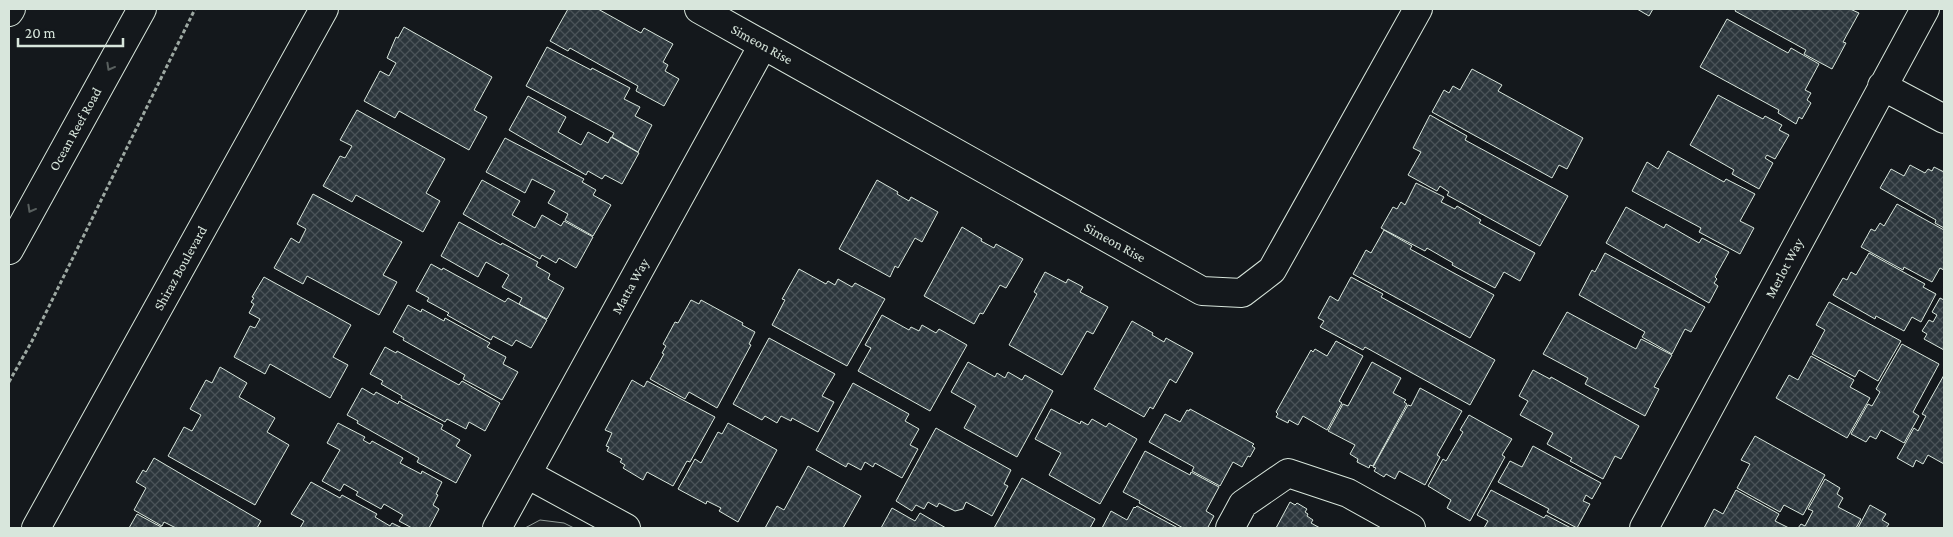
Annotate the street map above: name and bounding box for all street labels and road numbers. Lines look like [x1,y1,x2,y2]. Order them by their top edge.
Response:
street label: Simeon Rise [728,21,796,67]
street label: Ocean Reef Road [45,84,105,174]
street label: Simeon Rise [1081,219,1149,265]
street label: Shiraz Boulevard [150,222,210,313]
street label: Merlot Way [1762,235,1807,301]
street label: Matta Way [608,255,652,317]

